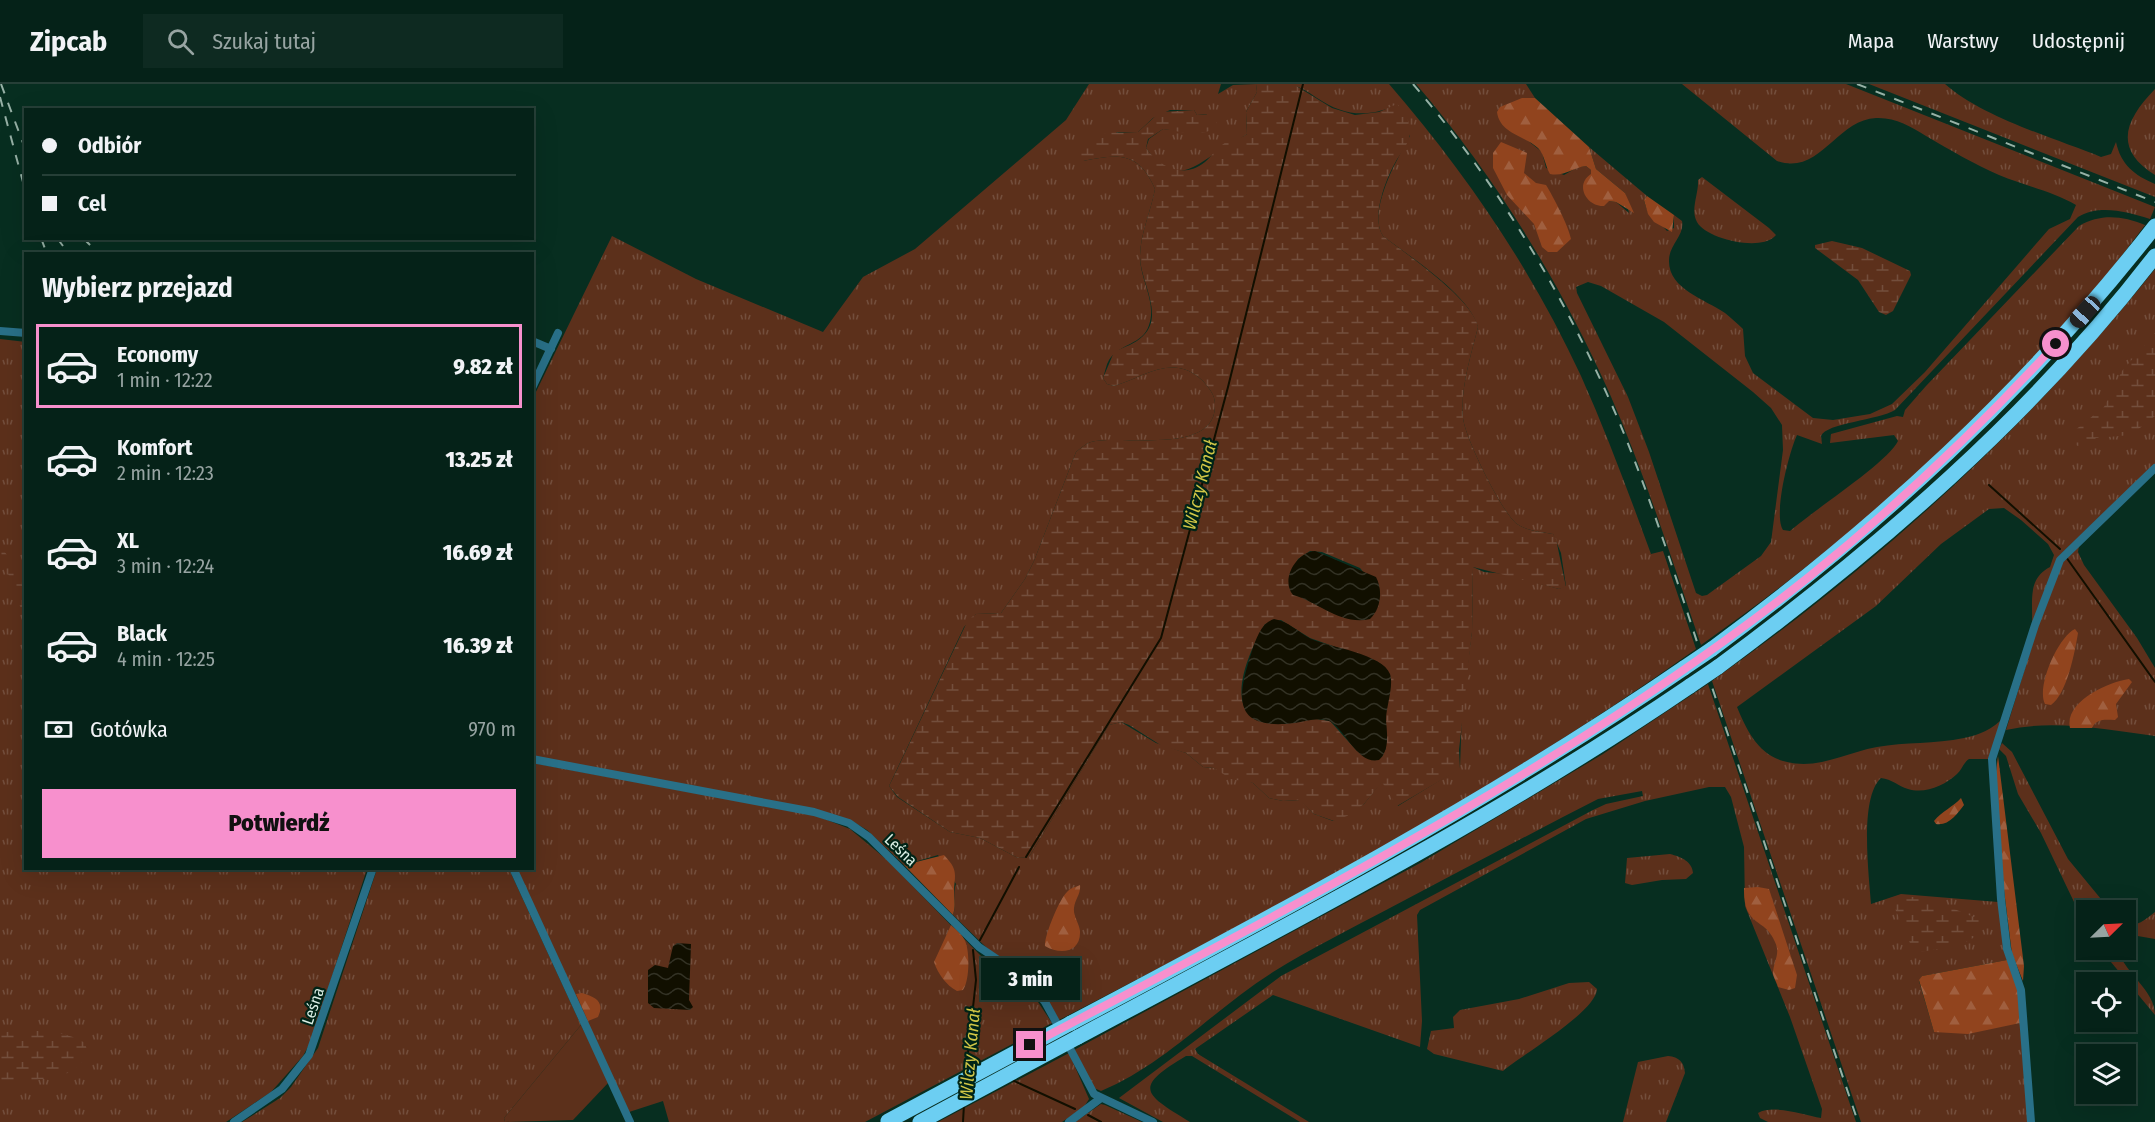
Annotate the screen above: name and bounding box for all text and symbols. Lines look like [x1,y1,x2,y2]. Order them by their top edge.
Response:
search box [143,14,563,68]
text: Zipcab [30,25,107,58]
icon: search [164,25,197,58]
text: Szukaj tutaj [212,28,316,55]
text: Mapa [1848,28,1894,54]
text: Warstwy [1927,28,1999,54]
text: Udostępnij [2032,28,2125,54]
text: Odbiór [78,132,141,159]
text: Cel [78,190,106,217]
text: Wybierz przejazd [42,272,233,304]
car [2066,293,2104,331]
route start [2042,330,2069,357]
icon: car [45,339,99,393]
text: Economy [117,341,198,368]
text: 9.82 zł [453,353,513,380]
text: 1 min · 12:22 [117,368,213,392]
icon: car [45,432,99,486]
text: Komfort [117,434,192,461]
water label: Wilczy Kanał [1178,437,1222,532]
text: 13.25 zł [445,446,513,473]
text: 2 min · 12:23 [117,461,214,485]
icon: car [45,525,99,579]
text: XL [117,527,139,554]
text: 16.69 zł [443,539,513,566]
text: 3 min · 12:24 [117,554,214,578]
icon: car [45,618,99,672]
text: Black [117,620,167,647]
text: 16.39 zł [443,632,513,659]
text: 4 min · 12:25 [117,647,215,671]
icon: cash [42,713,75,746]
text: Gotówka [90,716,168,743]
text: 970 m [468,717,516,741]
button: Potwierdź [42,789,516,858]
street label: Leśna [881,830,921,870]
north arrow [2076,900,2136,960]
map controls [2076,900,2136,1104]
callout: 3 min [980,958,1080,1000]
text: 3 min [1008,967,1053,991]
button: locate [2076,972,2136,1032]
street label: Leśna [298,985,328,1027]
water label: Wilczy Kanał [955,1006,985,1101]
route end [1016,1031,1043,1058]
button: layers [2076,1044,2136,1104]

